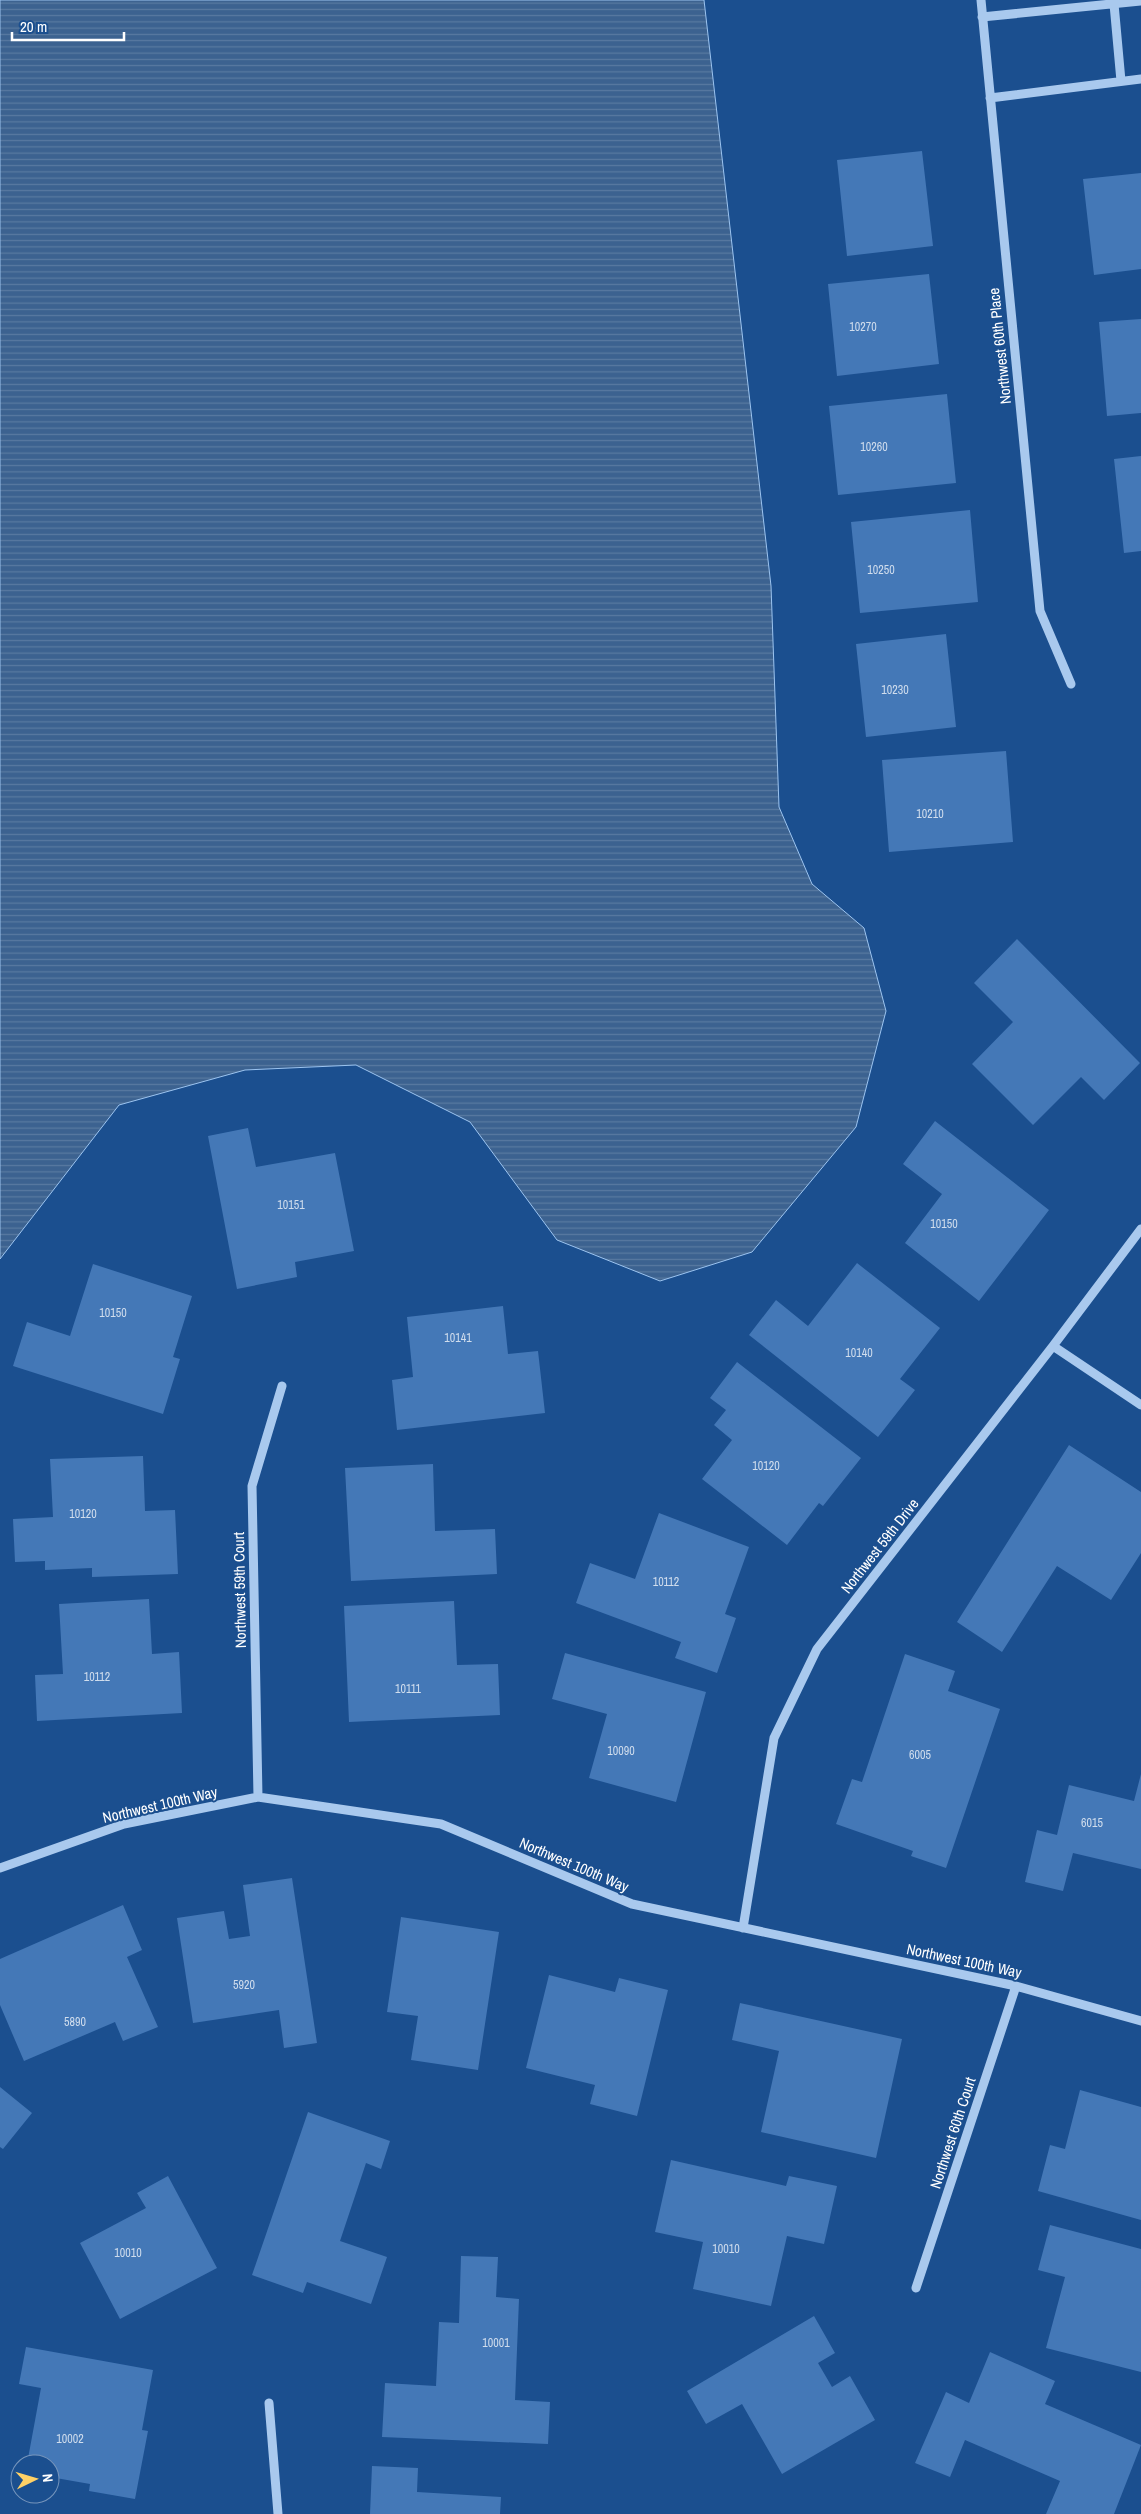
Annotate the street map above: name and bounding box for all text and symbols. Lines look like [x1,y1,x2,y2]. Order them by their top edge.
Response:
scale bar [12,10,125,42]
text: 20 m [20,16,47,37]
street label: Northwest 60th Place [983,287,1016,405]
house number: 10270 [849,319,877,335]
house number: 10260 [860,439,888,455]
house number: 10250 [867,562,895,578]
house number: 10230 [881,682,909,698]
house number: 10210 [916,806,944,822]
house number: 10151 [277,1197,305,1213]
house number: 10150 [930,1216,958,1232]
house number: 10150 [99,1305,127,1321]
house number: 10141 [444,1330,472,1346]
house number: 10140 [845,1345,873,1361]
house number: 10120 [752,1458,780,1474]
street label: Northwest 59th Drive [836,1494,924,1598]
house number: 10120 [69,1506,97,1522]
street label: Northwest 59th Court [228,1531,251,1648]
house number: 10112 [653,1574,679,1590]
house number: 10112 [84,1669,110,1685]
house number: 10111 [395,1681,421,1697]
house number: 10090 [607,1743,635,1759]
house number: 6005 [909,1747,931,1763]
street label: Northwest 100th Way [100,1781,220,1828]
house number: 6015 [1081,1815,1103,1831]
street label: Northwest 100th Way [516,1832,633,1897]
street label: Northwest 100th Way [905,1938,1024,1983]
house number: 5920 [233,1977,255,1993]
house number: 5890 [64,2014,86,2030]
street label: Northwest 60th Court [925,2074,981,2191]
house number: 10010 [712,2241,740,2257]
house number: 10010 [114,2245,142,2261]
house number: 10001 [482,2335,510,2351]
house number: 10002 [56,2431,84,2447]
north arrow [10,2454,60,2504]
text: N [39,2473,57,2483]

